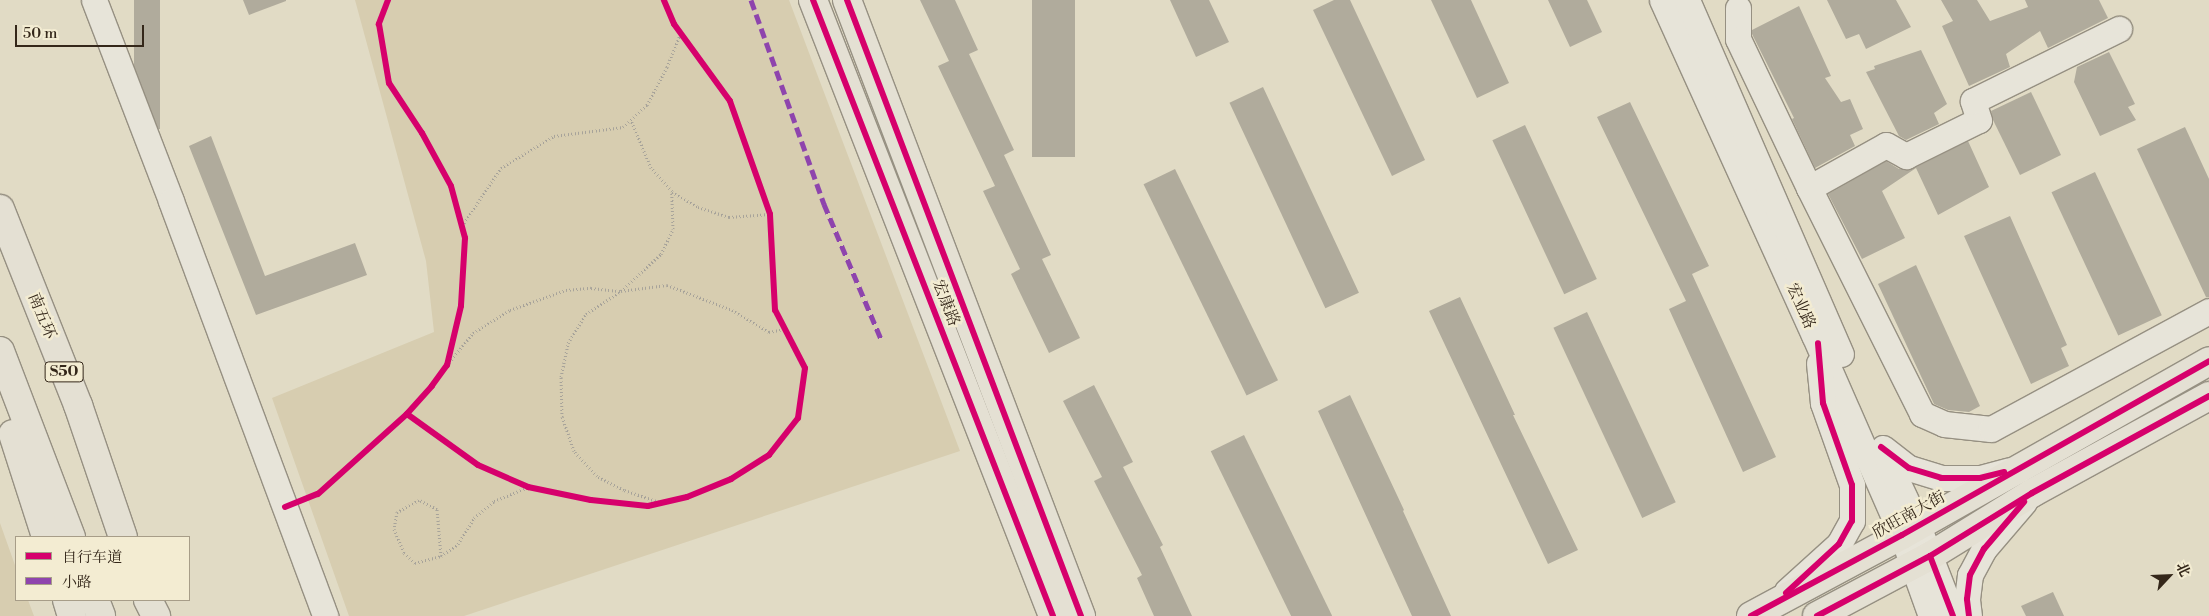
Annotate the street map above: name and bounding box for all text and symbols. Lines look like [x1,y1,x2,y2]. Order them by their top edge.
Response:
scale bar [18,15,146,47]
text: 50 m [23,24,57,43]
street label: 宏康路 [928,277,964,329]
street label: 宏业路 [1782,280,1820,332]
street label: 南五环 [24,290,60,342]
road number: S50 [44,360,84,384]
street label: 欣旺南大街 [1869,487,1949,543]
legend [15,536,190,601]
text: 自行车道 [62,548,122,567]
north arrow [2144,551,2194,601]
text: 北 [2171,560,2194,580]
text: 小路 [62,573,92,592]

